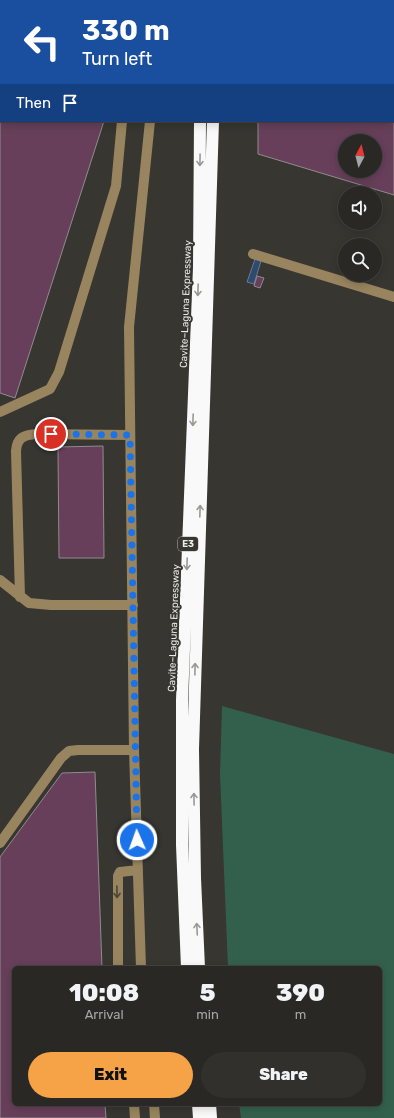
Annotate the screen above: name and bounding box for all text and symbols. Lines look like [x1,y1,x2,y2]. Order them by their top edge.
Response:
text: 330 m [82,14,170,47]
icon: left [16,16,68,68]
text: Turn left [82,48,152,70]
icon: arrive [59,92,81,114]
text: Then [16,94,51,112]
north arrow [338,134,382,178]
map controls [338,134,382,282]
one-way arrow [196,153,204,166]
button: sound [338,186,382,230]
button: search [338,238,382,282]
street label: Cavite–Laguna Expressway [178,239,194,368]
one-way arrow [194,283,202,296]
one-way arrow [189,413,196,426]
pin [34,417,68,451]
icon: arrive [40,423,62,445]
one-way arrow [197,505,204,518]
road number: E3 [178,537,198,551]
one-way arrow [183,557,191,570]
street label: Cavite–Laguna Expressway [166,563,182,692]
one-way arrow [191,663,199,676]
one-way arrow [190,793,198,806]
position arrow [116,819,158,861]
one-way arrow [113,885,121,898]
one-way arrow [193,923,201,936]
text: 10:08 [69,979,139,1007]
text: 5 [200,979,216,1007]
text: 390 [276,979,325,1007]
text: Arrival [85,1007,124,1022]
text: min [196,1007,219,1022]
text: m [295,1007,306,1022]
button: Exit [28,1052,193,1098]
button: Share [201,1052,366,1098]

